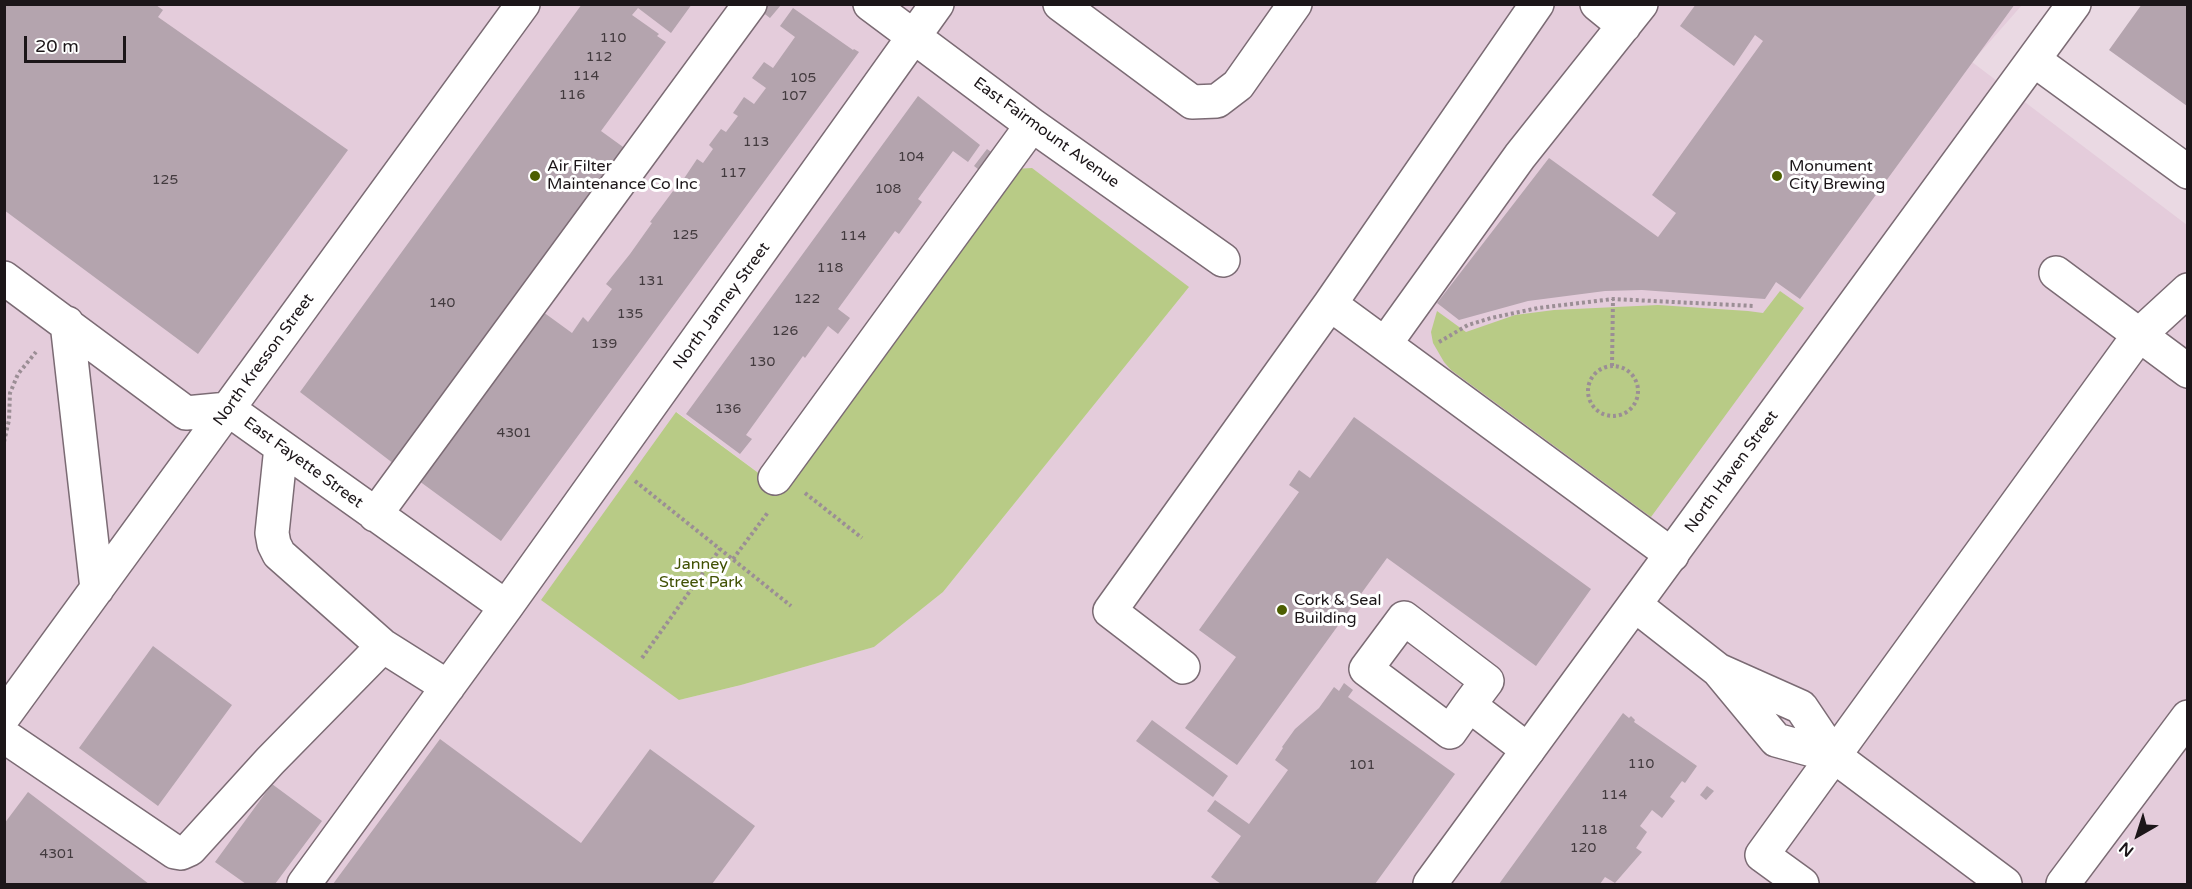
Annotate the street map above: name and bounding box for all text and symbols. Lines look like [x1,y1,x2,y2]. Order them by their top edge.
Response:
scale bar [27,24,129,62]
house number: 110 [600,30,626,46]
text: 20 m [35,35,79,57]
house number: 112 [586,49,612,65]
house number: 114 [573,68,599,84]
house number: 105 [790,70,816,86]
street label: East Fairmount Avenue [969,74,1123,192]
house number: 116 [559,87,585,103]
house number: 107 [781,88,807,104]
house number: 113 [743,134,769,150]
house number: 104 [898,149,924,165]
place label: Air Filter Maintenance Co Inc [547,157,698,195]
place label: Monument City Brewing [1789,157,1885,195]
house number: 117 [720,165,746,181]
marker: Air Filter Maintenance Co Inc [528,169,542,183]
marker: Monument City Brewing [1770,169,1784,183]
house number: 125 [152,172,178,188]
house number: 108 [875,181,901,197]
house number: 125 [672,227,698,243]
house number: 114 [840,228,866,244]
street label: North Janney Street [670,239,774,373]
house number: 118 [817,260,843,276]
house number: 131 [638,273,664,289]
street label: North Kresson Street [210,290,318,430]
house number: 122 [794,291,820,307]
house number: 140 [429,295,455,311]
house number: 135 [617,306,643,322]
house number: 126 [772,323,798,339]
house number: 139 [591,336,617,352]
house number: 130 [749,354,775,370]
house number: 136 [715,401,741,417]
street label: North Haven Street [1681,407,1783,537]
street label: East Fayette Street [240,413,366,513]
house number: 4301 [496,425,532,441]
park label: Janney Street Park [659,555,743,593]
place label: Cork & Seal Building [1294,591,1381,629]
marker: Cork & Seal Building [1275,603,1289,617]
house number: 110 [1628,756,1654,772]
house number: 101 [1349,757,1375,773]
house number: 114 [1601,787,1627,803]
north arrow [2108,805,2168,865]
house number: 118 [1581,822,1607,838]
text: N [2115,837,2138,861]
house number: 120 [1570,840,1596,856]
house number: 4301 [39,846,75,862]

